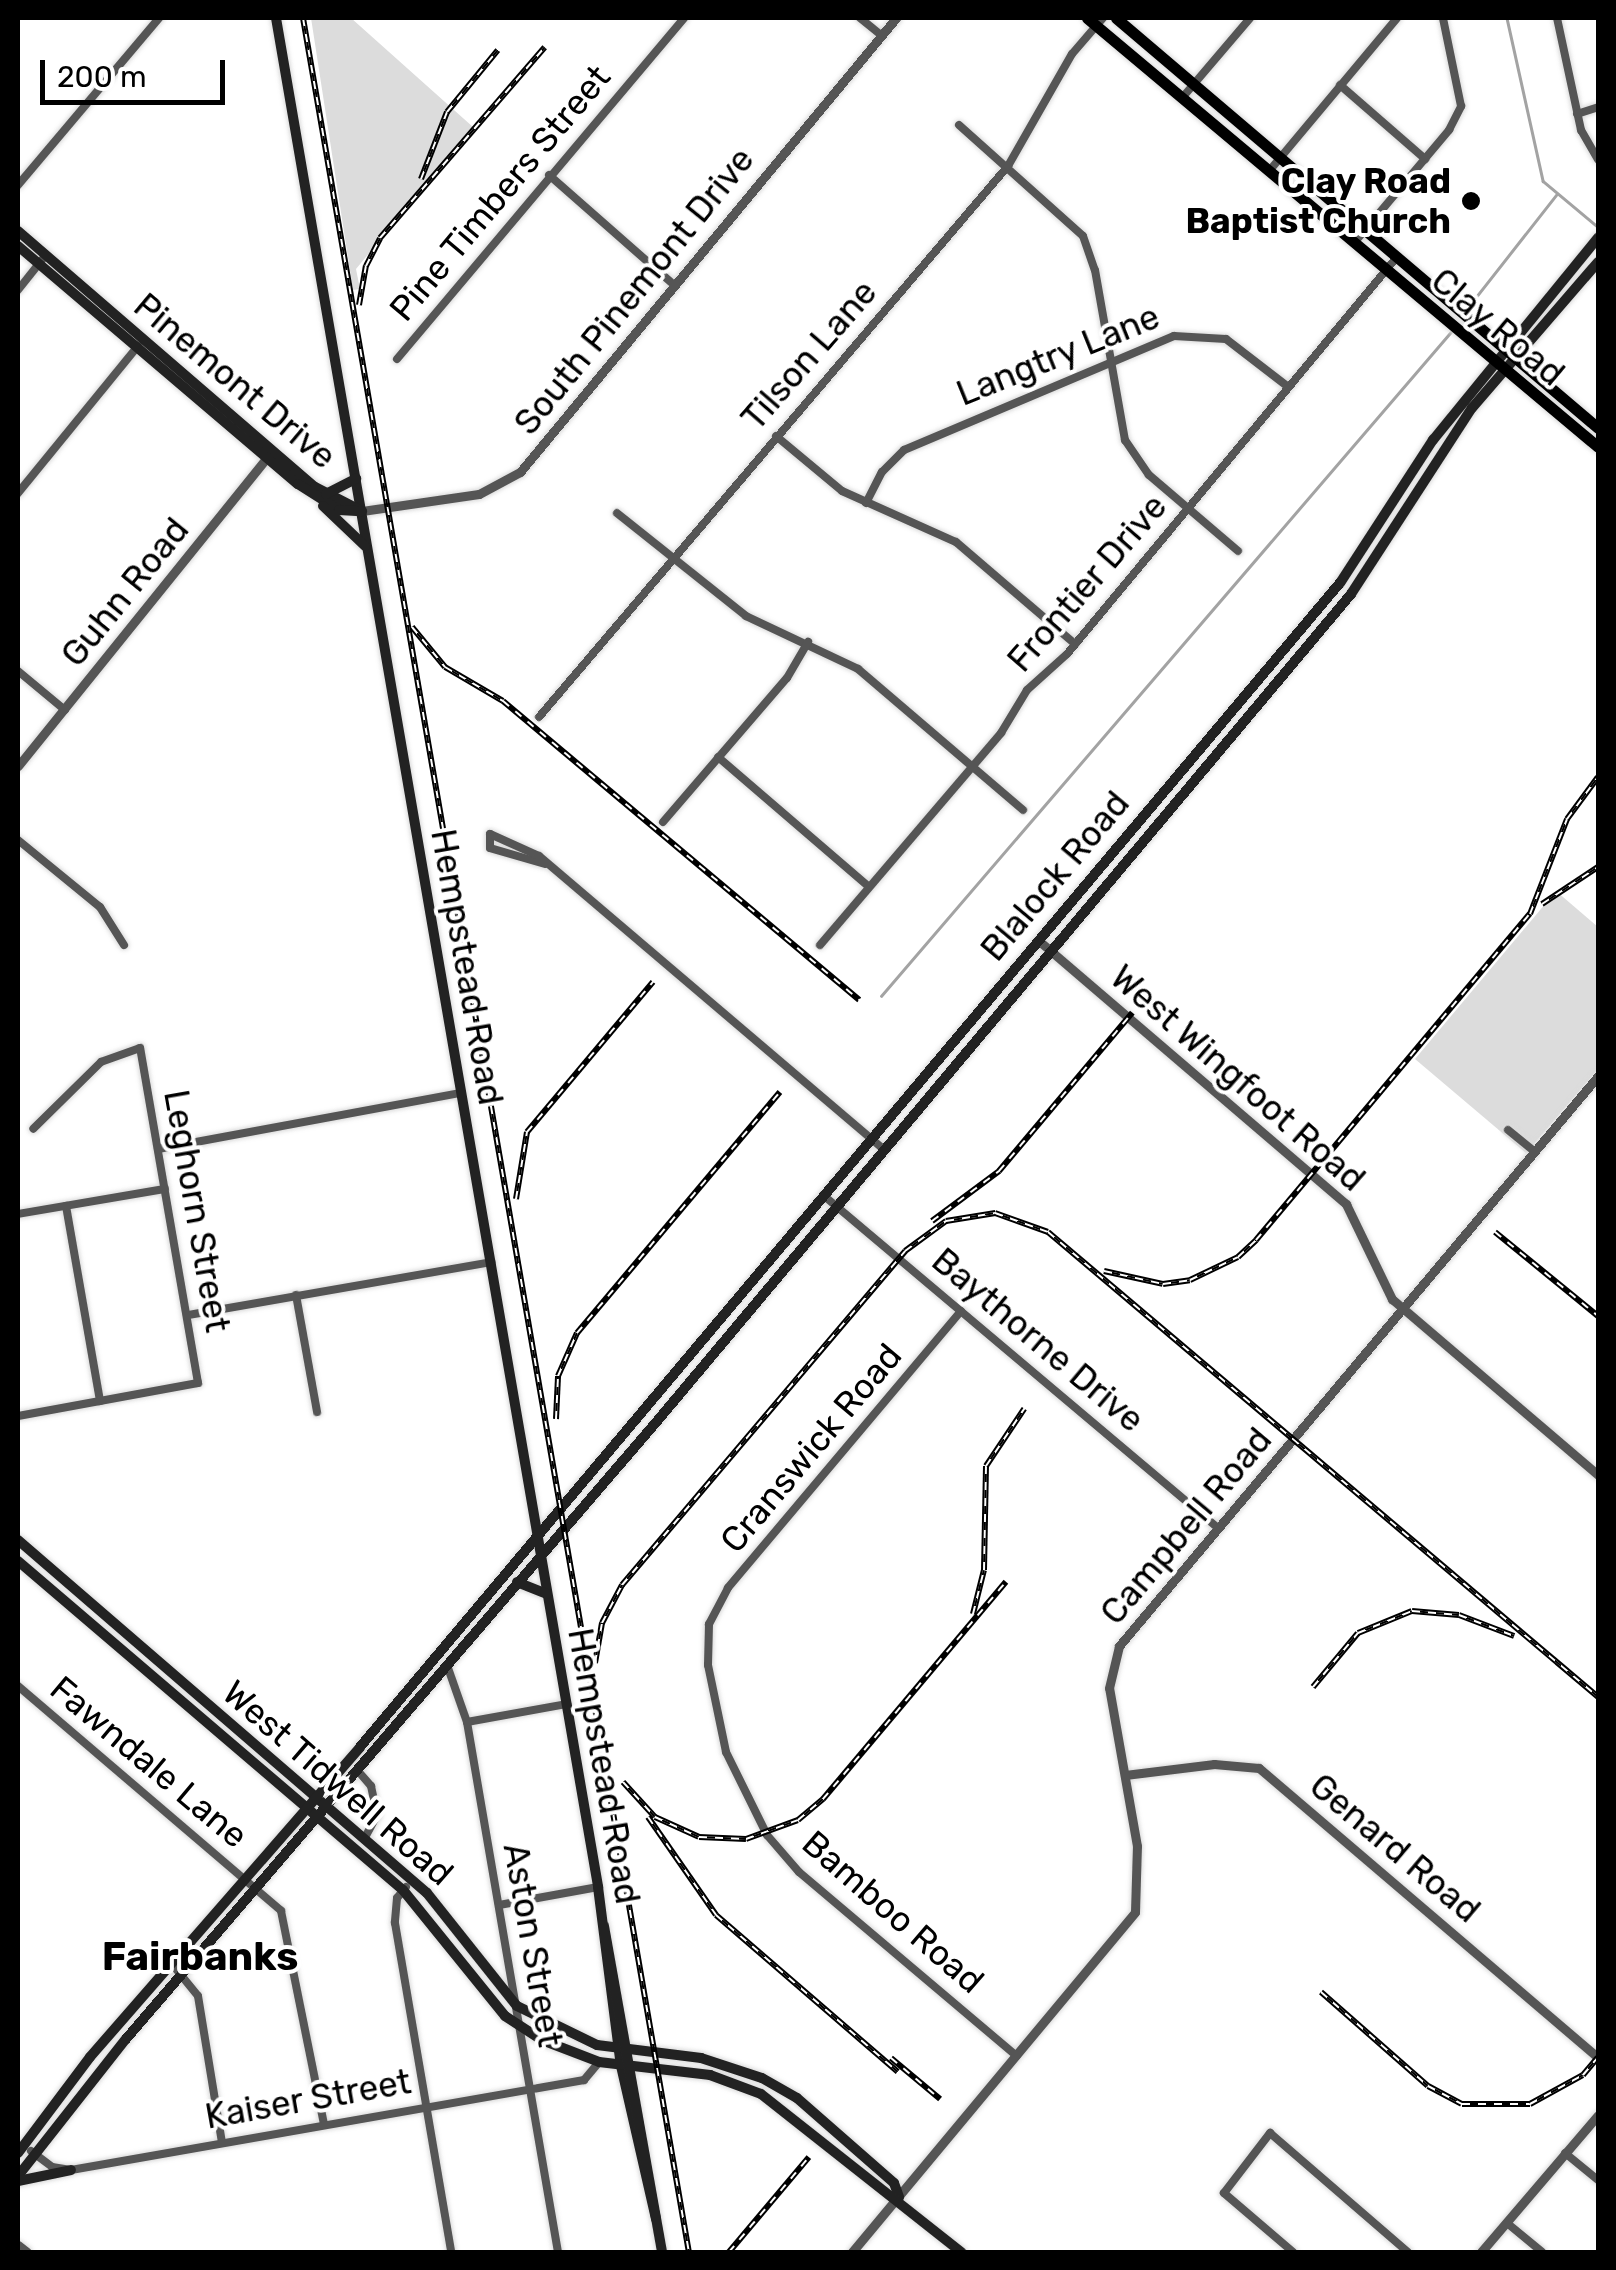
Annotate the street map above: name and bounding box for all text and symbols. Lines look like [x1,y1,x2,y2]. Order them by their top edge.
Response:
scale bar [45,40,230,102]
street label: Pine Timbers Street [381,56,619,330]
text: 200 m [57,59,147,95]
street label: South Pinemont Drive [505,139,763,443]
place label: Clay Road Baptist Church [1185,160,1451,242]
marker: Clay Road Baptist Church [1460,190,1482,212]
street label: Clay Road [1423,259,1573,395]
street label: Tilson Lane [733,272,885,438]
street label: Pinemont Drive [126,284,344,478]
street label: Langtry Lane [950,295,1166,415]
street label: Frontier Drive [998,486,1176,680]
street label: Guhn Road [52,509,198,675]
street label: Blalock Road [972,783,1138,969]
street label: Hempstead Road [422,826,512,1108]
street label: West Wingfoot Road [1102,956,1374,1200]
street label: Leghorn Street [155,1086,239,1336]
street label: Baythorne Drive [924,1239,1152,1441]
street label: Cranswick Road [711,1335,911,1561]
street label: Campbell Road [1092,1419,1280,1633]
street label: Hempstead Road [559,1625,649,1907]
street label: Fawndale Lane [42,1667,256,1857]
street label: West Tidwell Road [214,1671,462,1895]
street label: Genard Road [1301,1765,1489,1931]
street label: Bamboo Road [794,1822,992,2002]
street label: Aston Street [494,1840,572,2050]
district label: Fairbanks [102,1933,298,1981]
street label: Kaiser Street [201,2060,415,2138]

